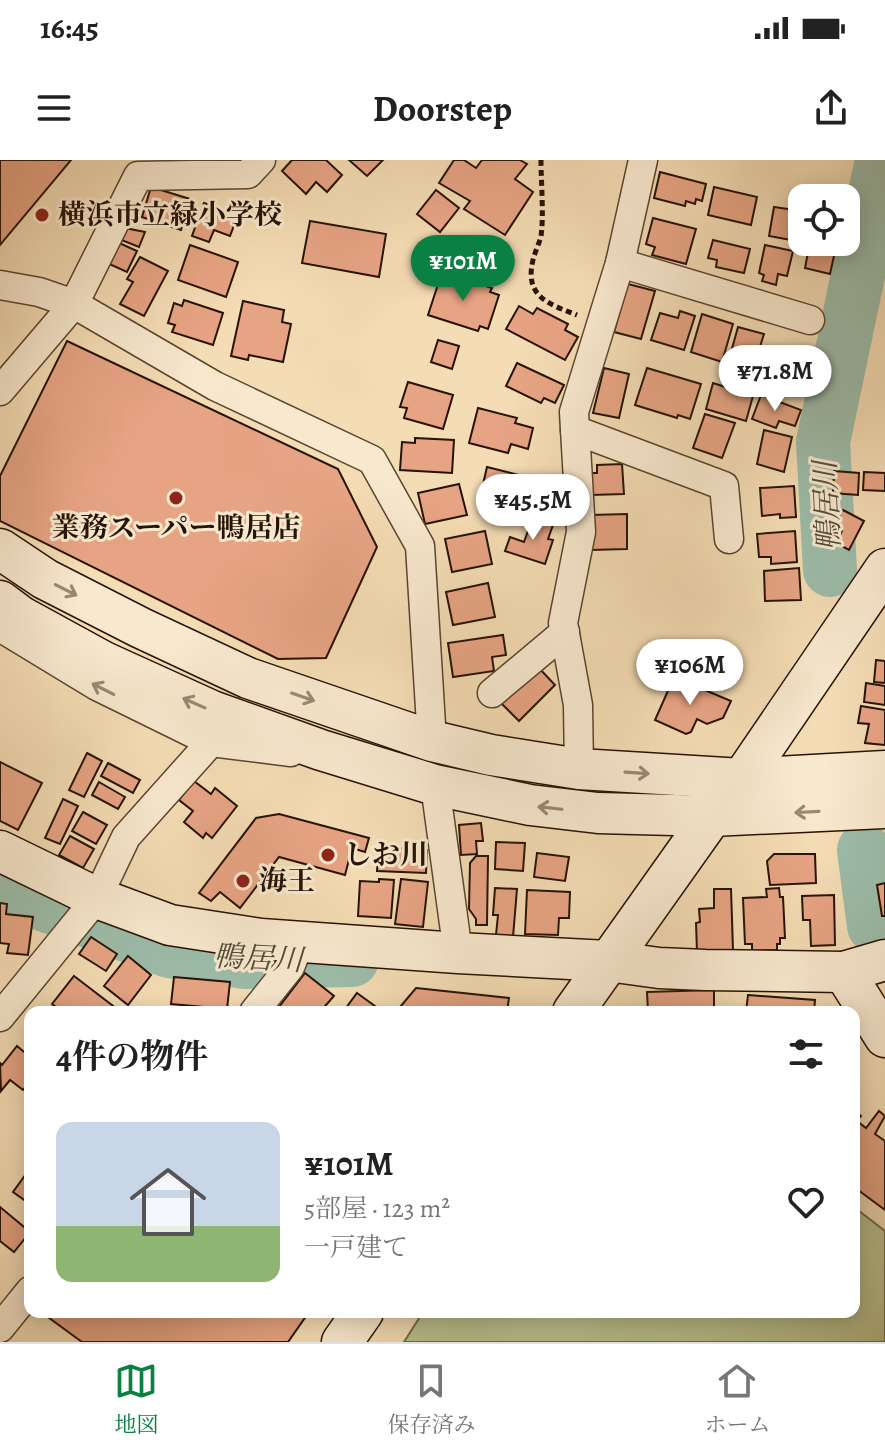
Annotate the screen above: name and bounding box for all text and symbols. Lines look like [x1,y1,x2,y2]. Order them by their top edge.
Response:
text: 16:45 [40,8,99,48]
text: Doorstep [373,84,512,133]
icon: menu [32,86,76,130]
icon: share [809,86,853,130]
map controls [788,184,860,256]
button: locate [788,184,860,256]
place label: 横浜市立緑小学校 [58,196,282,234]
marker: 横浜市立緑小学校 [33,206,51,224]
pin: ¥101M [407,235,519,303]
text: ¥101M [429,243,497,278]
pin: ¥71.8M [710,345,840,413]
text: ¥71.8M [737,353,813,388]
water label: 鴨居川 [805,457,849,552]
pin: ¥45.5M [468,474,598,542]
text: ¥45.5M [494,482,572,517]
marker: 業務スーパー鴨居店 [167,489,185,507]
place label: 業務スーパー鴨居店 [51,509,301,547]
one-way arrow [54,583,78,598]
pin: ¥106M [634,639,746,707]
text: ¥106M [654,647,726,682]
one-way arrow [92,680,116,696]
one-way arrow [290,690,315,705]
one-way arrow [182,695,206,710]
one-way arrow [623,766,650,781]
one-way arrow [537,800,564,815]
one-way arrow [794,804,821,819]
place label: しお川 [344,836,428,874]
marker: しお川 [319,846,337,864]
place label: 海王 [259,862,315,900]
marker: 海王 [234,872,252,890]
water label: 鴨居川 [212,936,307,980]
icon: filters [784,1032,828,1076]
text: 4件の物件 [56,1033,208,1080]
text: ¥101M [304,1140,394,1187]
icon: home [120,1154,216,1250]
icon: heart [784,1180,828,1224]
text: 5部屋 · 123 m² [304,1191,450,1226]
text: 一戸建て [304,1230,408,1265]
tab: 地図 [114,1359,159,1440]
tab: 保存済み [387,1359,476,1440]
tab: ホーム [704,1359,771,1440]

